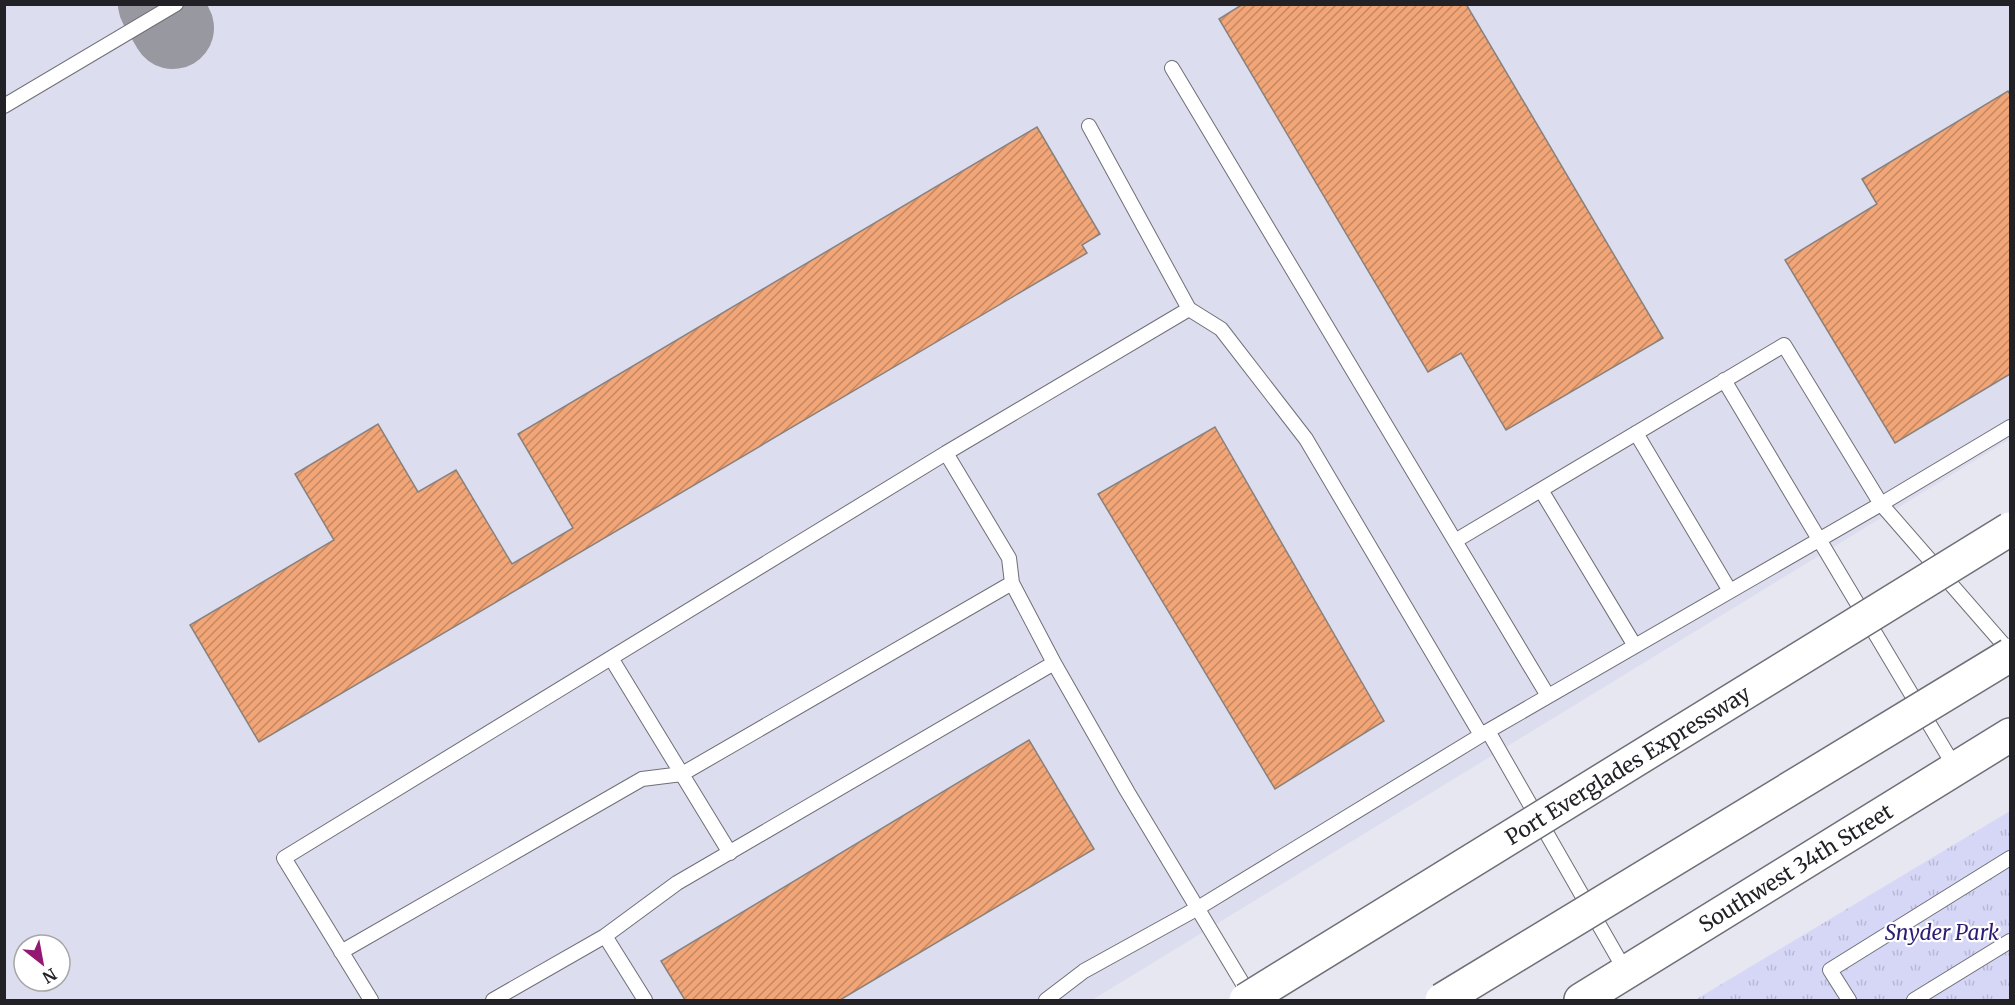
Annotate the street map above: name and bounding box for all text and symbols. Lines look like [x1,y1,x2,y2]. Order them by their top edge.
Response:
street label: Port Everglades Expressway [1500,679,1755,851]
street label: Southwest 34th Street [1693,797,1897,938]
park label: Snyder Park [1885,919,2000,946]
north arrow [12,933,72,993]
text: N [39,964,60,988]

